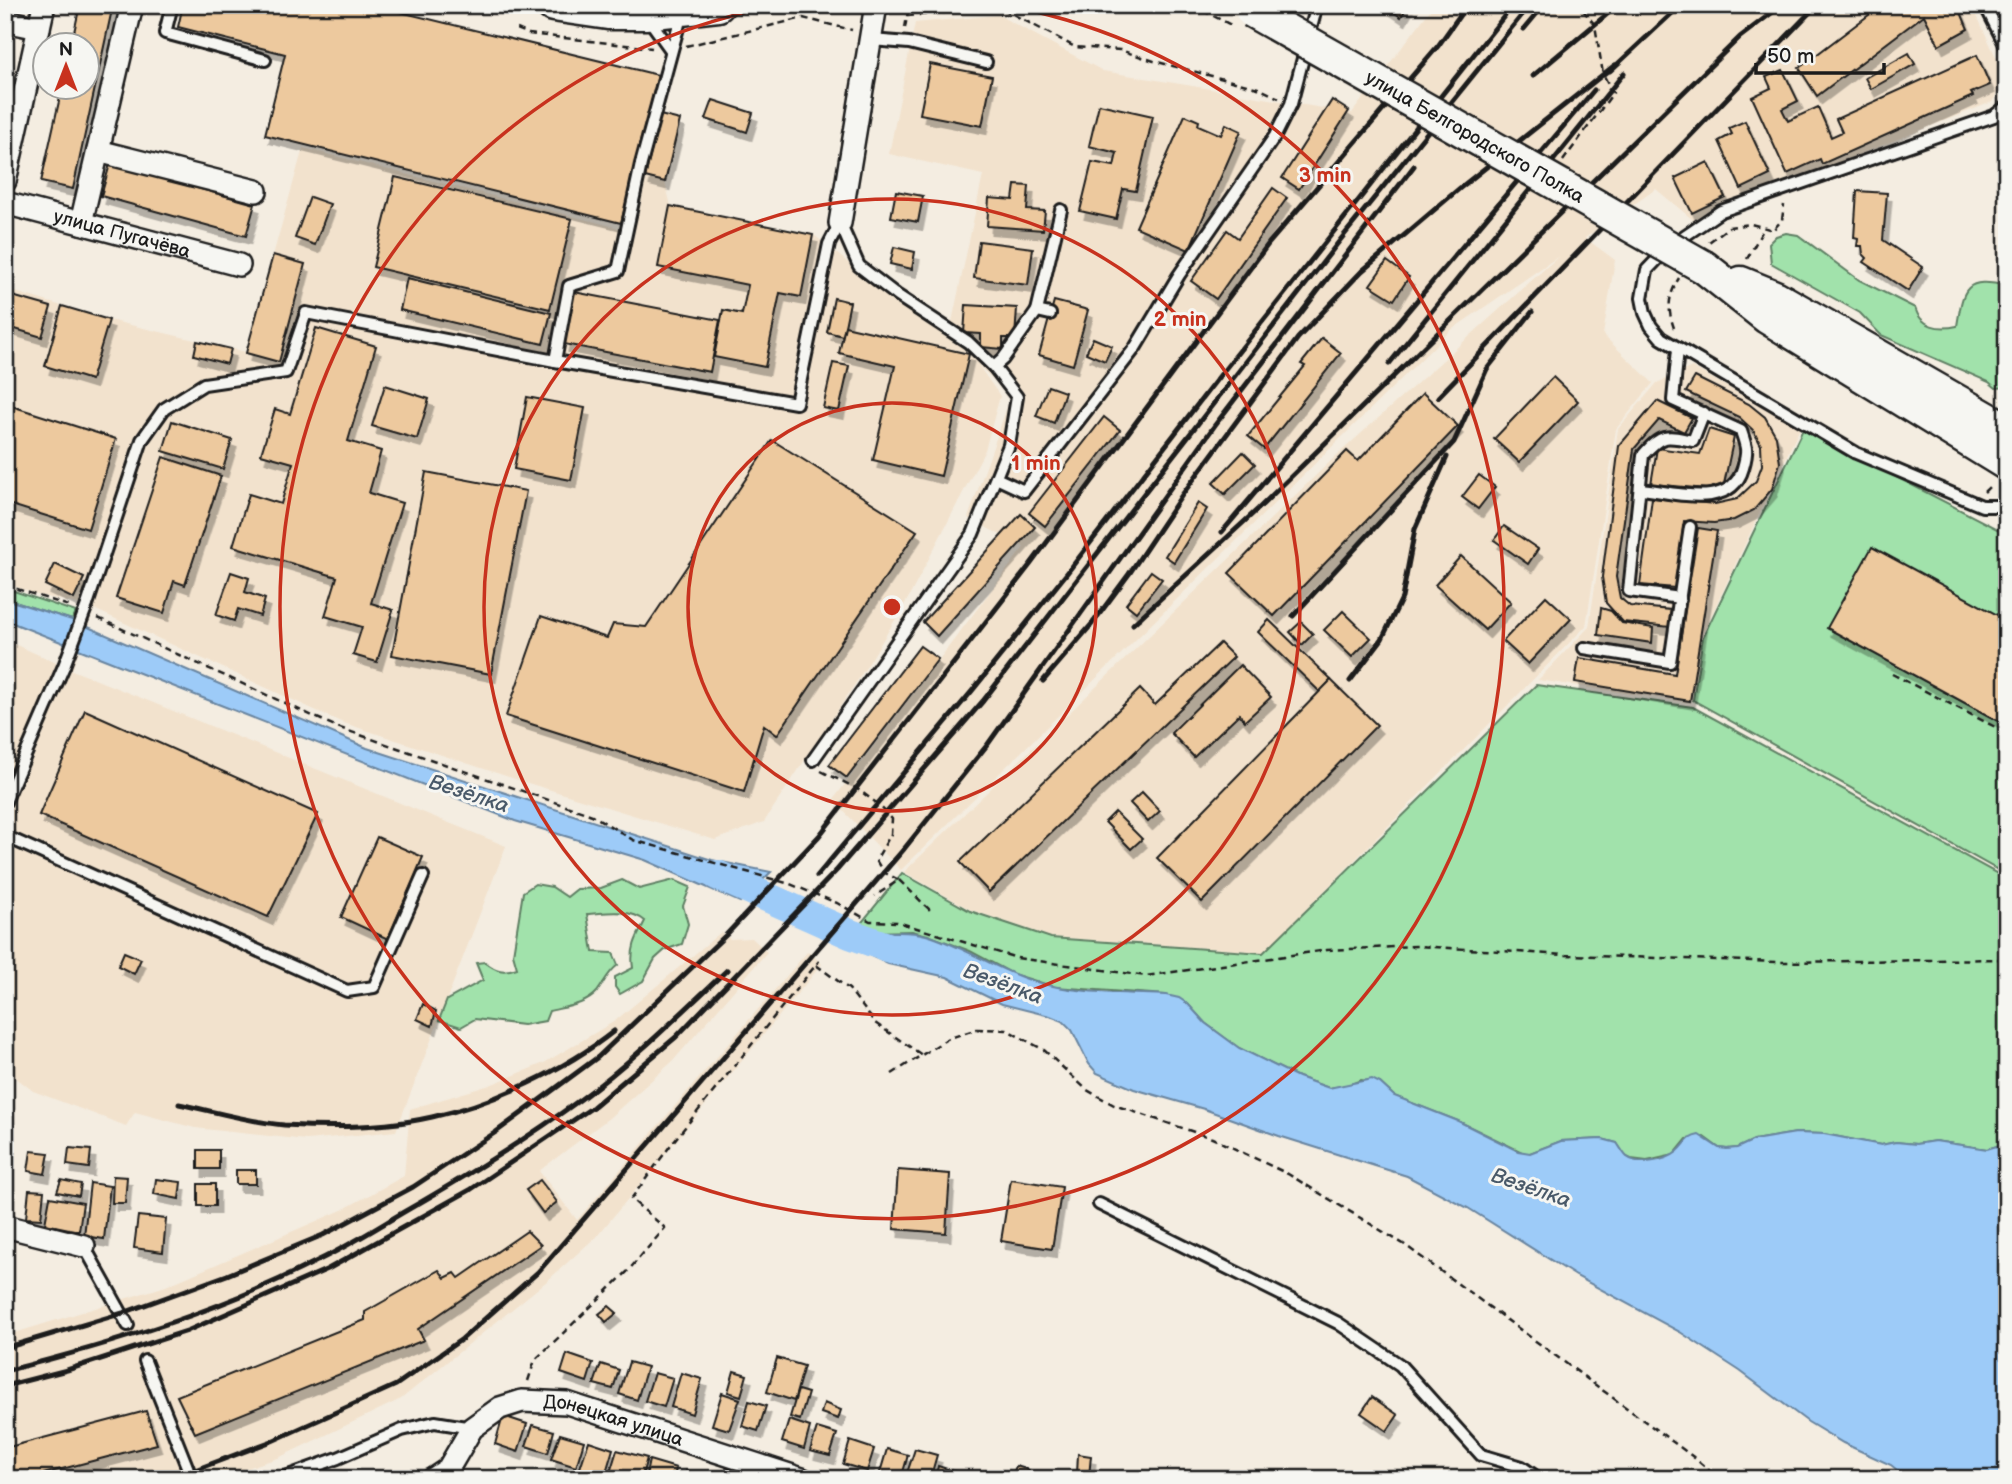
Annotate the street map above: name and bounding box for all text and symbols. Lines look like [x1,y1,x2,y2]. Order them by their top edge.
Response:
north arrow [32,32,102,102]
scale bar [1756,32,1884,76]
text: N [59,39,73,62]
text: 50 m [1767,44,1814,69]
street label: улица Белгородского Полка [1361,66,1588,208]
text: 3 min [1299,163,1351,188]
street label: улица Пугачёва [51,205,193,263]
text: 2 min [1153,307,1207,332]
text: 1 min [1011,451,1061,476]
centre of rings [880,595,904,619]
water label: Везёлка [426,769,512,819]
water label: Везёлка [960,958,1046,1010]
water label: Везёлка [1488,1163,1574,1213]
street label: Донецкая улица [543,1390,686,1451]

